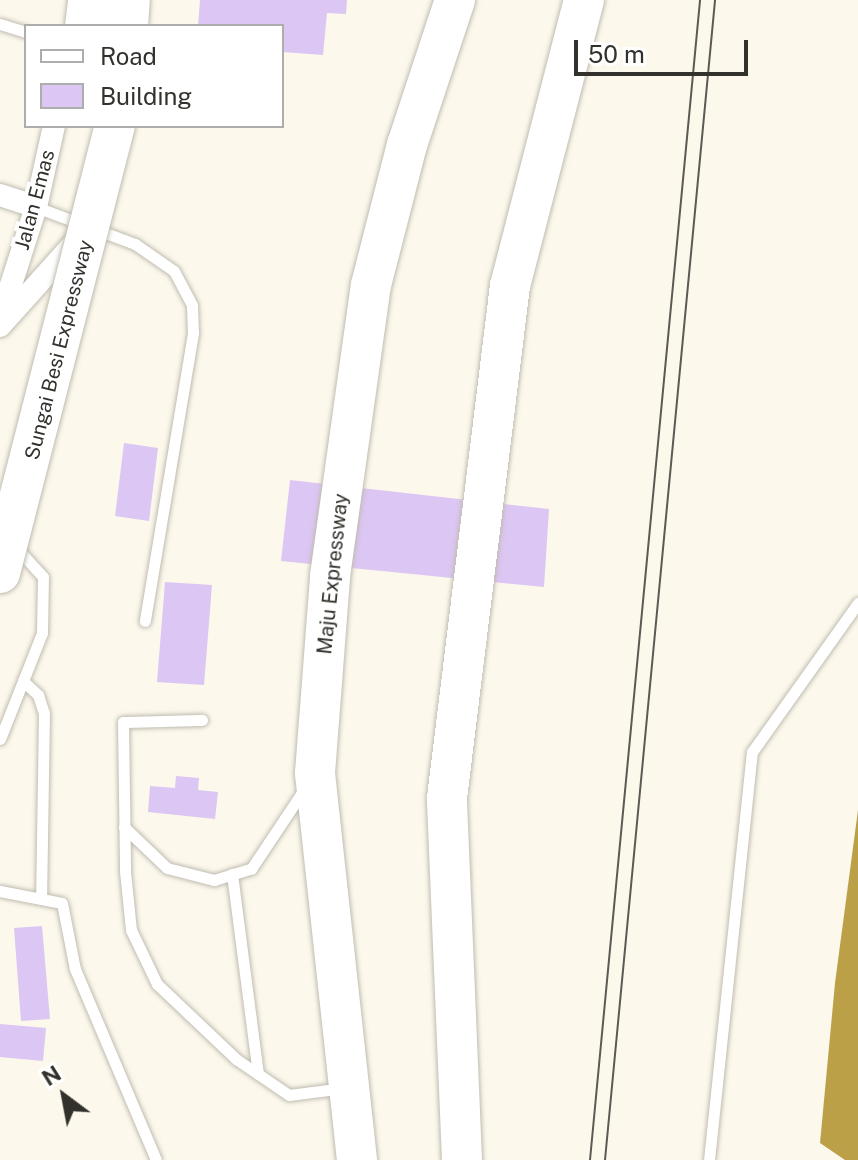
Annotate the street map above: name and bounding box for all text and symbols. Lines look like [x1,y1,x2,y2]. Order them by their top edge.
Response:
legend [24,24,284,128]
scale bar [578,24,752,74]
text: 50 m [588,40,645,68]
text: Road [100,42,157,70]
text: Building [100,82,192,110]
street label: Jalan Emas [10,147,60,253]
street label: Sungai Besi Expressway [20,238,98,462]
street label: Maju Expressway [313,492,353,656]
north arrow [24,1056,104,1136]
text: N [37,1060,65,1091]

